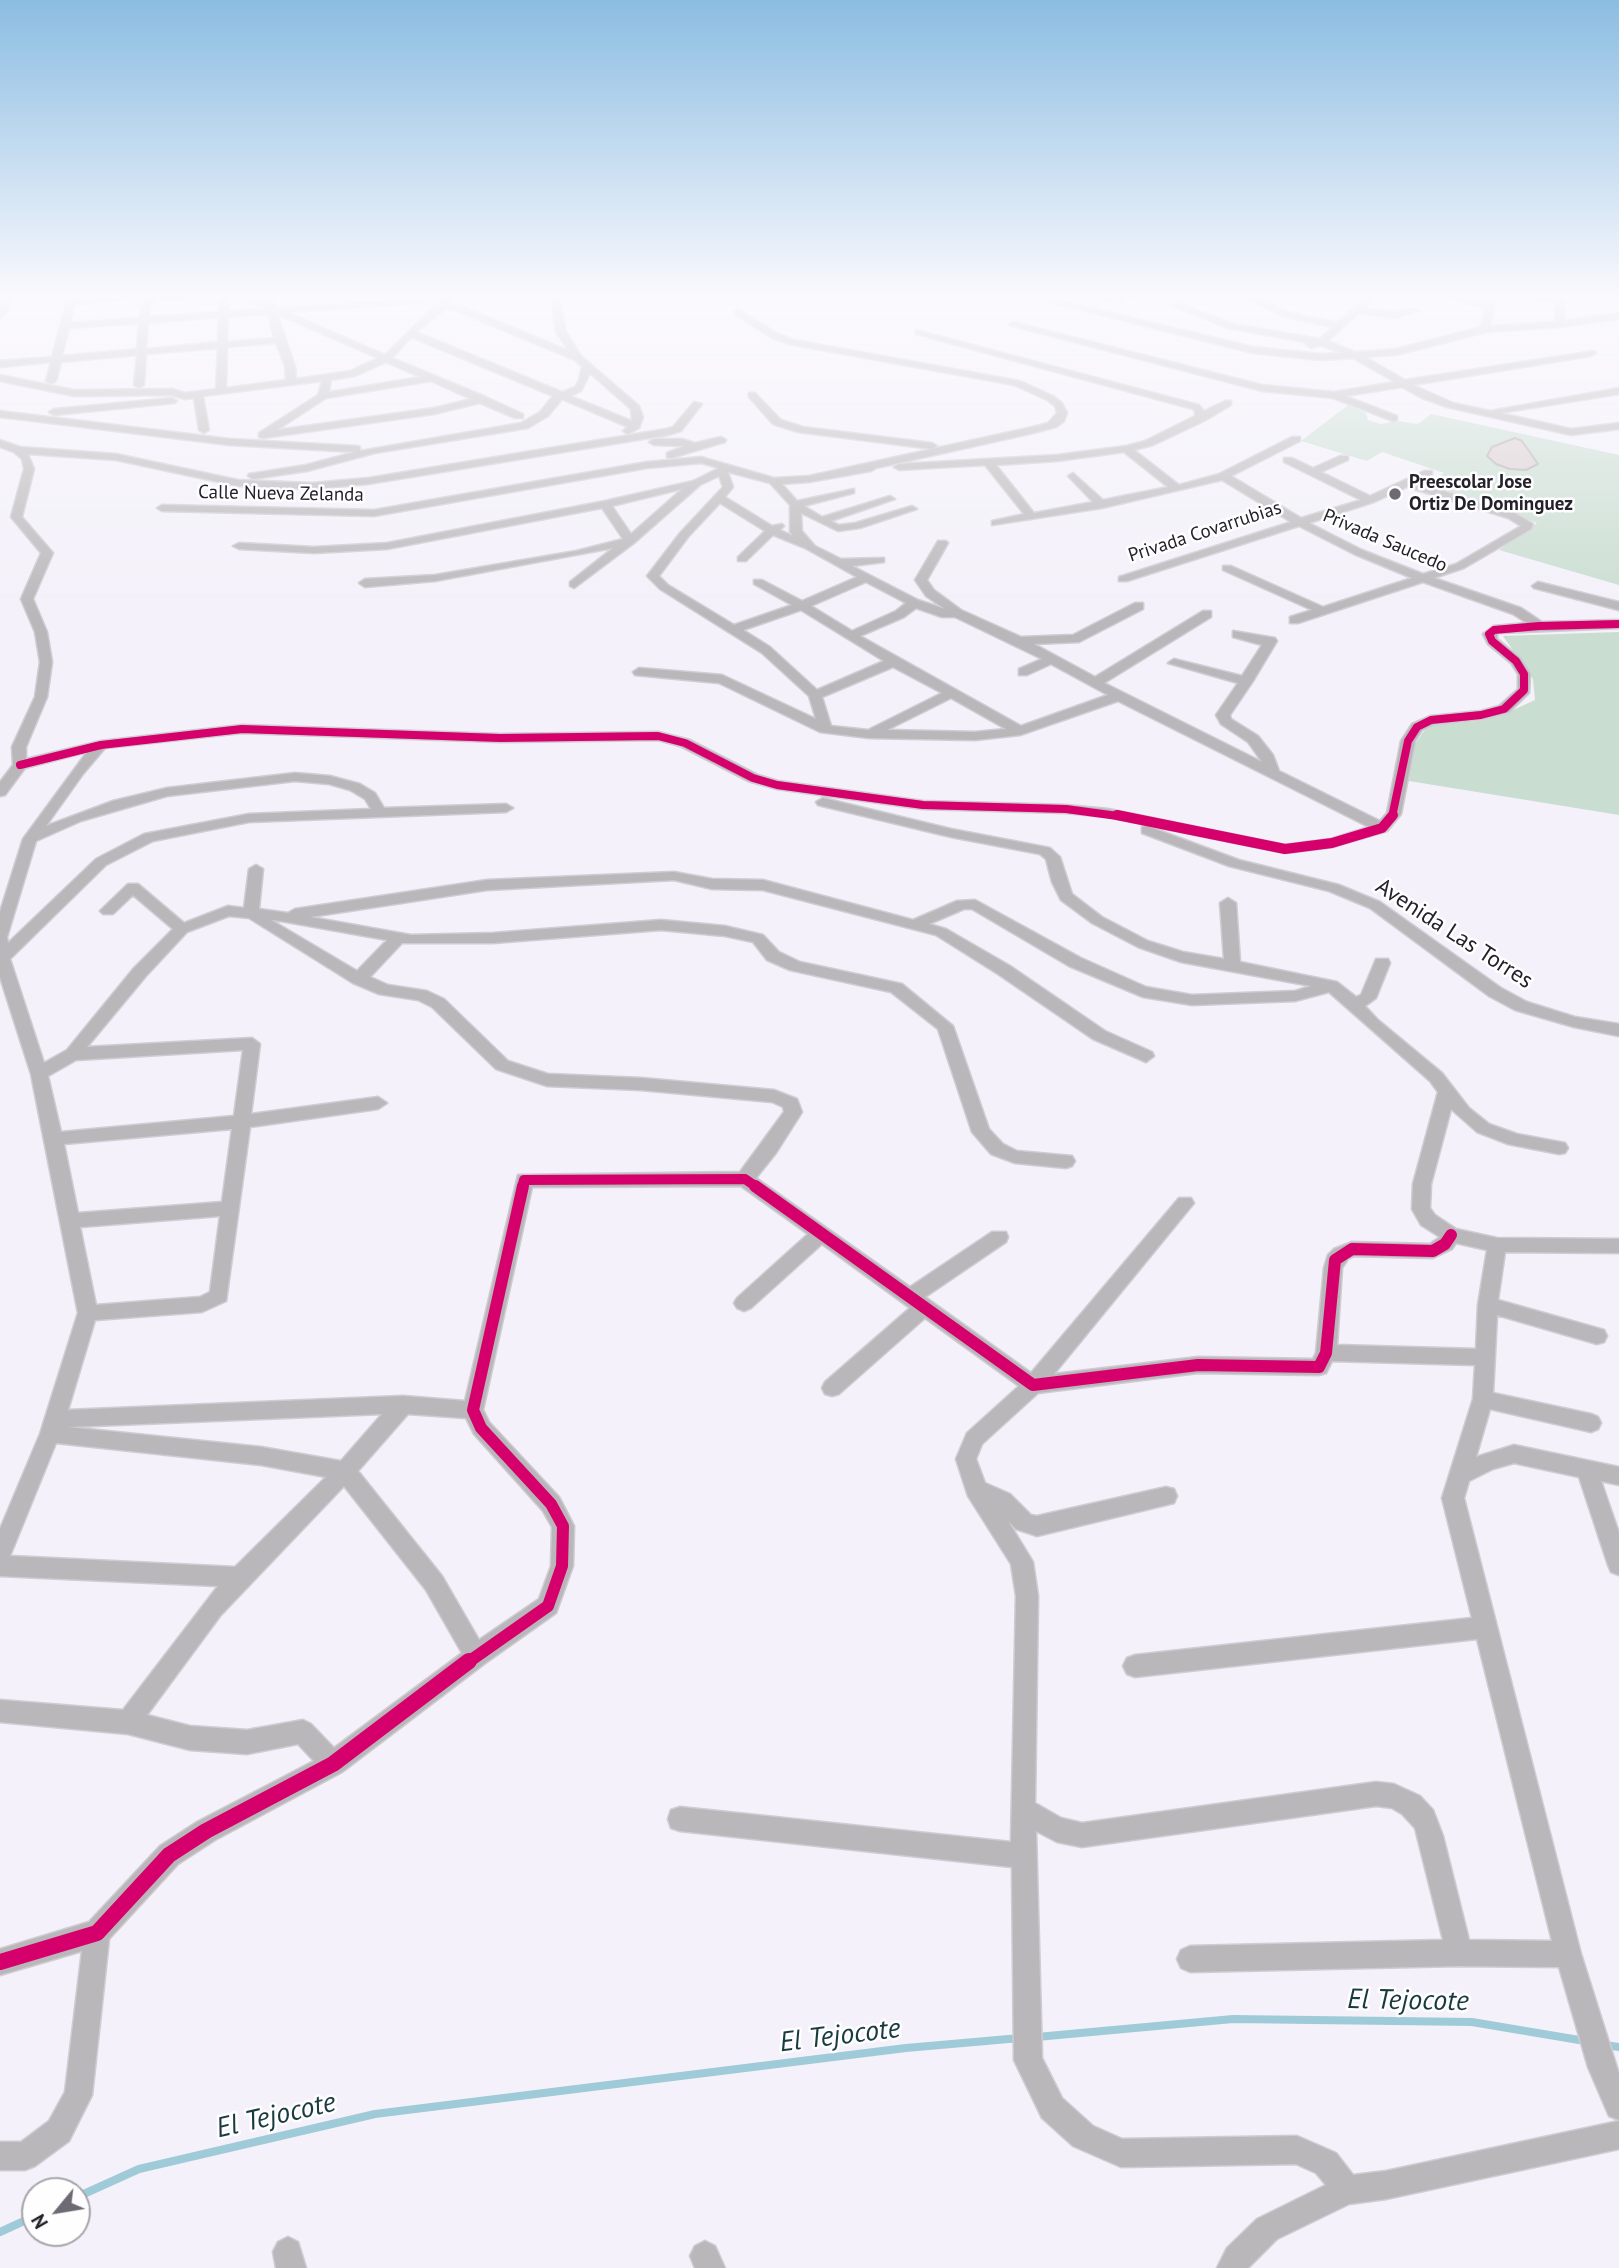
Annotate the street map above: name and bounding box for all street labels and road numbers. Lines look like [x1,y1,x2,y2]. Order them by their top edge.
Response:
street label: Calle Nueva Zelanda [198,481,364,507]
street label: Privada Covarrubias [1126,497,1284,567]
street label: Privada Saucedo [1319,505,1451,577]
street label: Avenida Las Torres [1370,873,1538,995]

